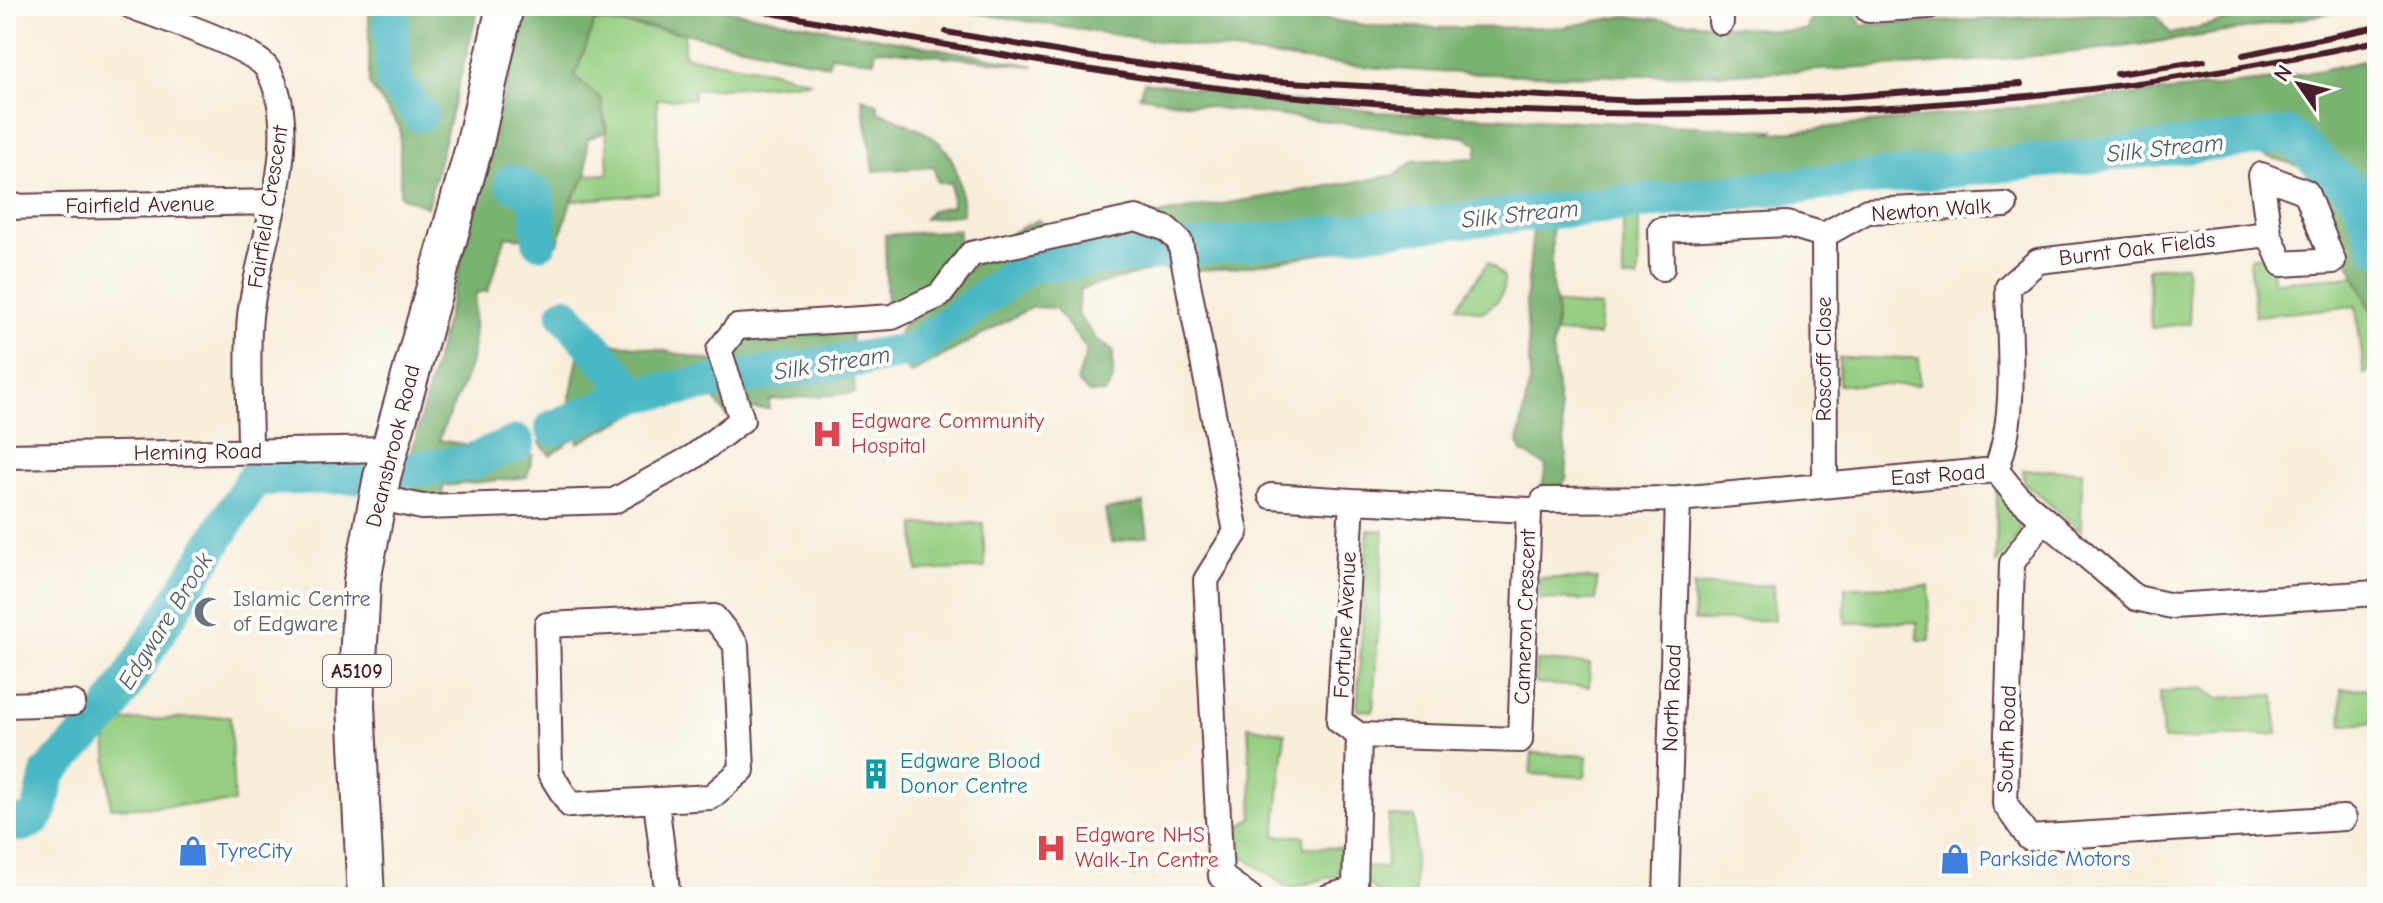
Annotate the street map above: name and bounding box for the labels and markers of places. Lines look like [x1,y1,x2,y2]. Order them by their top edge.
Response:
place label: Edgware Community Hospital [851,408,1045,459]
hospital icon: Edgware Community Hospital [810,417,844,451]
place label: Islamic Centre of Edgware [233,586,370,637]
mosque icon: Islamic Centre of Edgware [192,595,226,629]
place label: Edgware Blood Donor Centre [900,748,1041,799]
building icon: Edgware Blood Donor Centre [859,757,893,791]
place label: Edgware NHS Walk-In Centre [1075,822,1219,873]
hospital icon: Edgware NHS Walk-In Centre [1034,831,1068,865]
shop icon: TyreCity [176,834,210,868]
place label: TyreCity [217,838,292,864]
shop icon: Parkside Motors [1938,842,1972,876]
place label: Parkside Motors [1979,846,2130,872]

